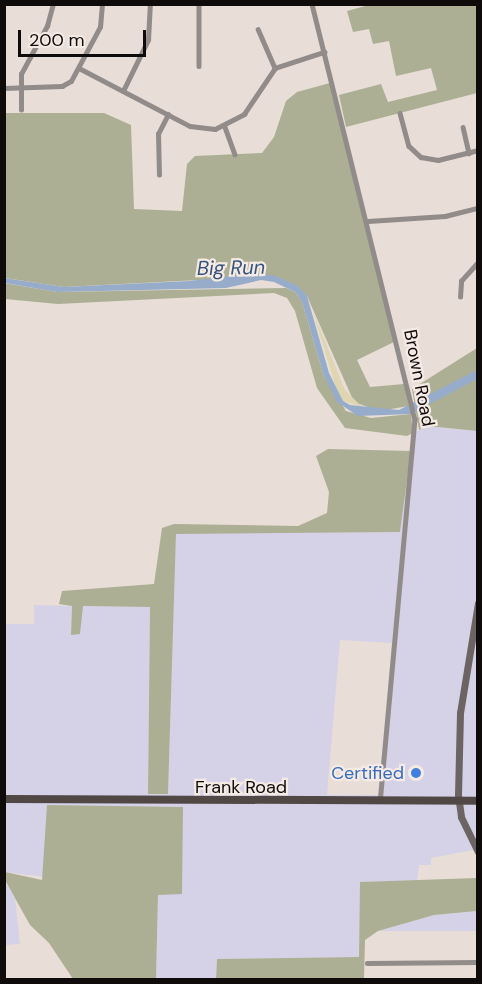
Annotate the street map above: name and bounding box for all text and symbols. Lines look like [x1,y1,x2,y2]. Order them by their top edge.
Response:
scale bar [21,18,148,56]
text: 200 m [29,28,85,52]
water label: Big Run [197,255,265,281]
street label: Brown Road [399,328,439,428]
place label: Certified [331,762,404,784]
marker: Certified [409,766,423,780]
street label: Frank Road [195,776,287,798]

